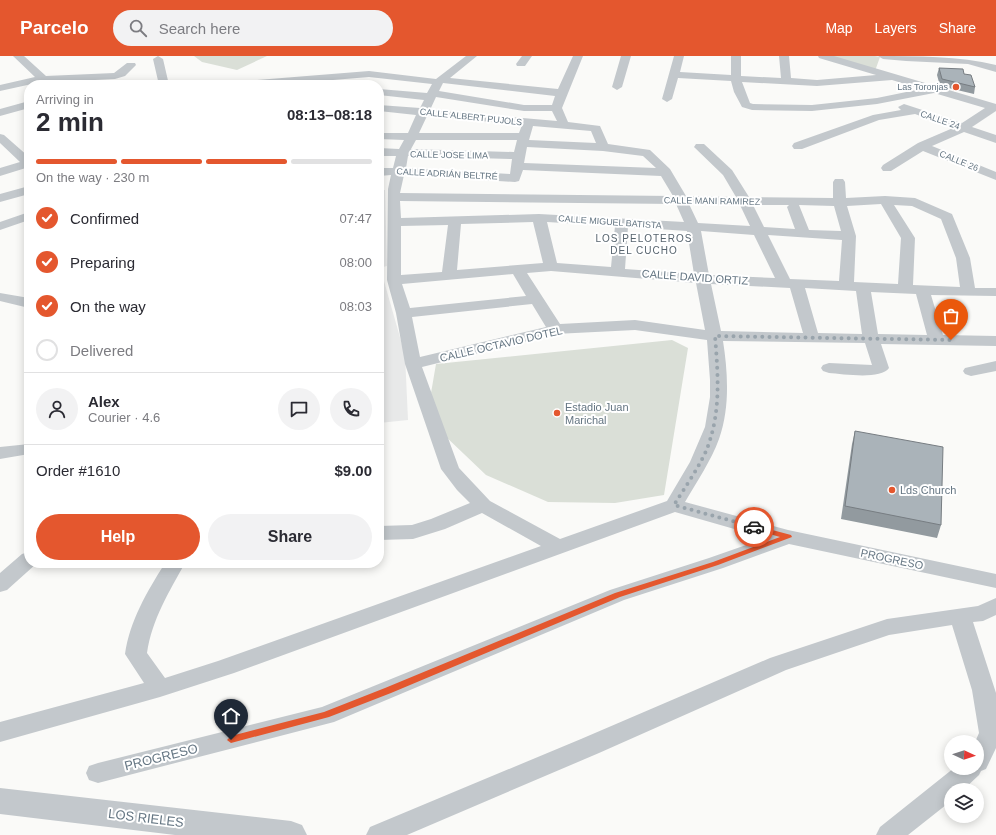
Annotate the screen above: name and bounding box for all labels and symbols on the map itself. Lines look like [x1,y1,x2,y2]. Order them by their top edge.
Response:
place label: Las Toronjas [897,82,948,92]
marker: Las Toronjas [951,82,961,92]
street label: CALLE ALBERT PUJOLS [419,107,523,127]
street label: CALLE 24 [919,109,961,131]
street label: CALLE JOSE LIMA [410,149,488,161]
street label: CALLE 26 [938,149,980,173]
street label: CALLE ADRIÁN BELTRÉ [396,166,498,182]
street label: CALLE MANI RAMIREZ [664,195,761,207]
street label: CALLE MIGUEL BATISTA [558,213,662,231]
district label: LOS PELOTEROS DEL CUCHO [596,233,692,256]
street label: CALLE DAVID ORTIZ [641,267,749,287]
pin [934,299,968,340]
street label: CALLE OCTAVIO DOTEL [439,324,563,364]
place label: Estadio Juan Marichal [565,401,629,426]
marker: Estadio Juan Marichal [552,408,562,418]
place label: Lds Church [900,484,956,496]
marker: Lds Church [887,485,897,495]
courier [734,507,774,547]
street label: PROGRESO [860,547,925,572]
pin [214,699,248,740]
north arrow [944,735,984,775]
street label: PROGRESO [123,741,199,773]
street label: LOS RIELES [107,806,185,830]

